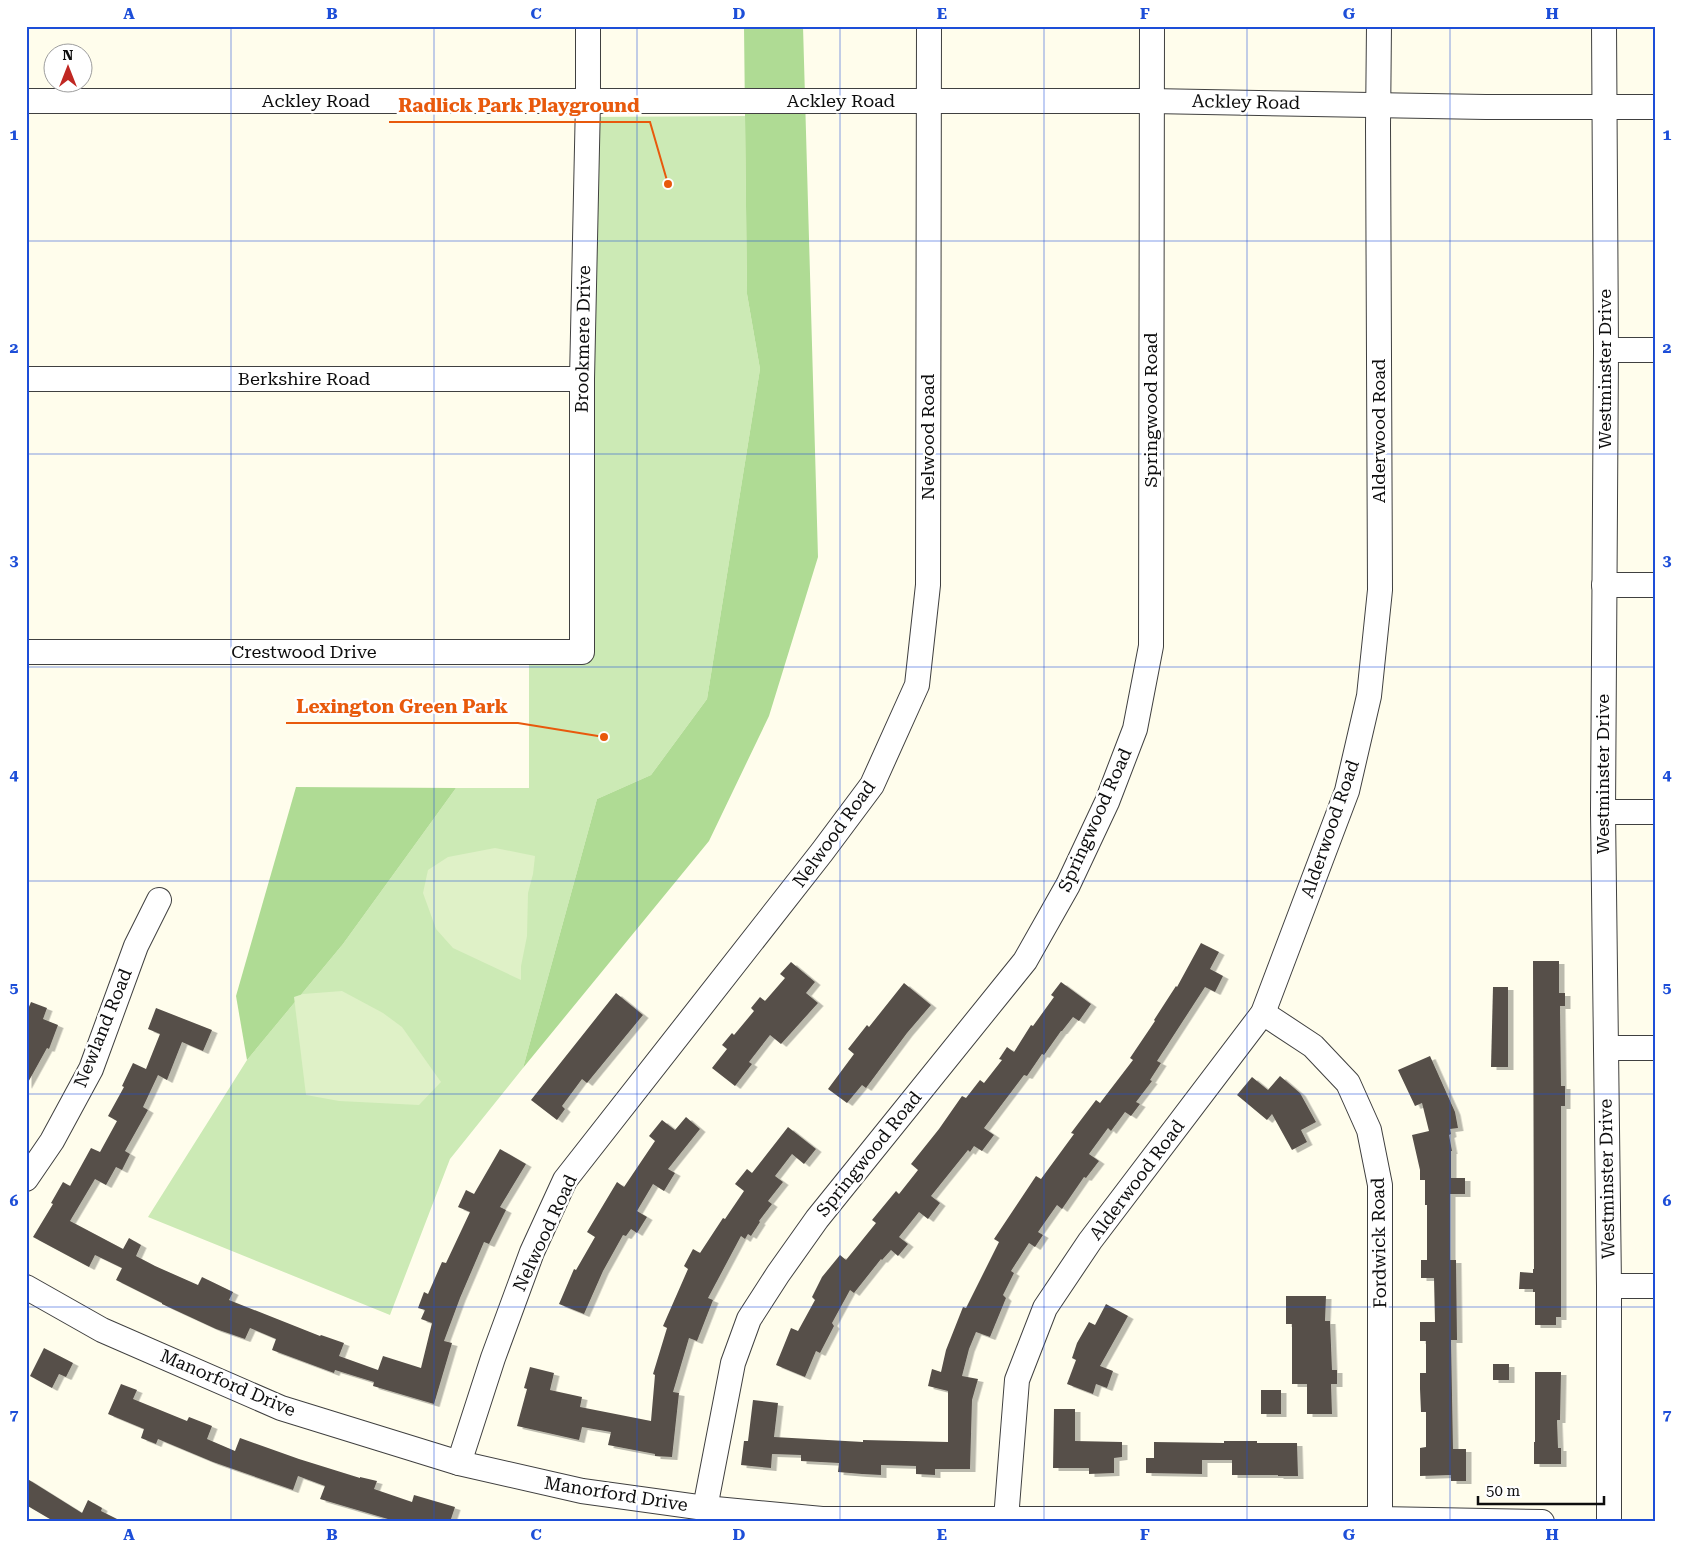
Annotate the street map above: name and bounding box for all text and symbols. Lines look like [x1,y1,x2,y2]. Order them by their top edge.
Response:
text: A [123,4,135,23]
text: B [326,4,338,23]
text: C [530,4,542,23]
text: D [733,4,746,23]
text: E [937,4,947,23]
text: F [1140,4,1150,23]
text: G [1343,4,1356,23]
text: H [1545,4,1559,23]
north arrow [42,42,92,92]
text: N [63,47,74,63]
callout: Radlick Park Playground [389,88,650,122]
street label: Ackley Road [262,90,371,111]
street label: Ackley Road [787,90,896,111]
street label: Ackley Road [1192,90,1301,113]
text: Radlick Park Playground [398,94,640,117]
text: 1 [10,125,19,144]
text: 1 [1663,125,1672,144]
street label: Brookmere Drive [571,265,594,413]
street label: Westminster Drive [1594,289,1615,449]
street label: Springwood Road [1140,332,1161,488]
text: 2 [10,338,19,357]
text: 2 [1663,338,1672,357]
street label: Alderwood Road [1368,358,1389,503]
street label: Berkshire Road [238,368,371,389]
street label: Nelwood Road [917,373,938,500]
text: 3 [10,551,19,570]
text: 3 [1663,551,1672,570]
street label: Crestwood Drive [231,641,377,662]
callout: Lexington Green Park [286,689,518,723]
street label: Westminster Drive [1592,694,1613,854]
text: Lexington Green Park [296,695,508,718]
street label: Springwood Road [1053,744,1136,895]
street label: Alderwood Road [1296,757,1363,901]
text: 4 [10,765,19,784]
text: 4 [1663,765,1672,784]
street label: Nelwood Road [788,776,880,891]
street label: Newland Road [69,965,136,1090]
text: 5 [10,978,19,997]
text: 5 [1663,978,1672,997]
street label: Springwood Road [812,1086,926,1221]
street label: Westminster Drive [1595,1099,1618,1259]
street label: Alderwood Road [1085,1115,1189,1244]
street label: Nelwood Road [508,1171,581,1295]
street label: Fordwick Road [1367,1177,1390,1309]
text: 6 [10,1191,19,1210]
text: 6 [1663,1191,1672,1210]
street label: Manorford Drive [157,1345,299,1421]
text: 7 [10,1405,19,1424]
text: 7 [1663,1405,1672,1424]
street label: Manorford Drive [543,1472,689,1515]
scale bar [1478,1473,1605,1505]
text: 50 m [1486,1482,1521,1500]
text: A [123,1525,135,1544]
text: B [326,1525,338,1544]
text: C [530,1525,542,1544]
text: D [733,1525,746,1544]
text: E [937,1525,947,1544]
text: F [1140,1525,1150,1544]
text: G [1343,1525,1356,1544]
text: H [1545,1525,1559,1544]

